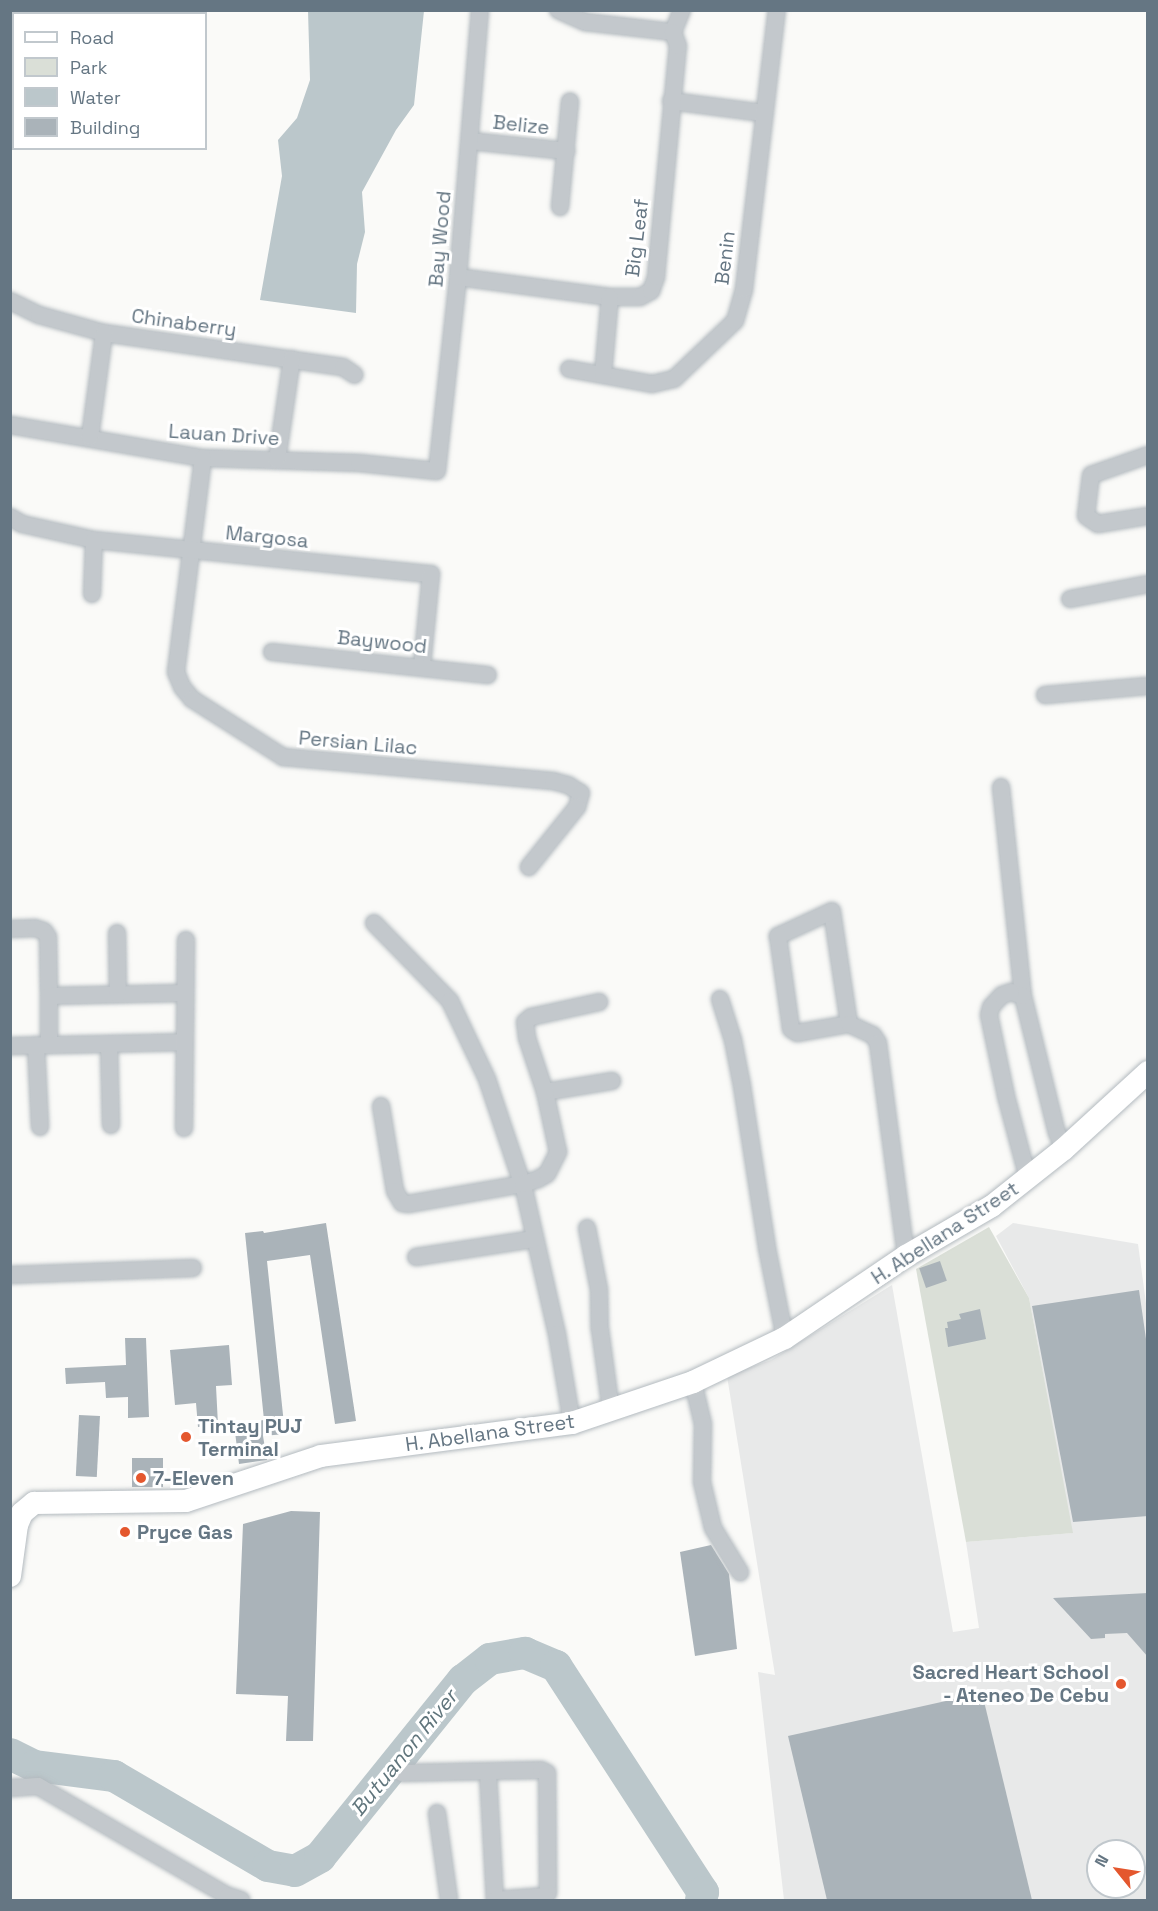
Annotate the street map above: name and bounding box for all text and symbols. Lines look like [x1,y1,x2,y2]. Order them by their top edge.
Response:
legend [12,12,207,150]
text: Road [70,26,114,49]
text: Park [70,56,107,79]
text: Water [70,86,121,109]
street label: Belize [492,110,550,140]
text: Building [70,116,140,139]
street label: Bay Wood [424,190,456,288]
street label: Big Leaf [620,198,654,278]
street label: Benin [710,230,740,286]
street label: Chinaberry [130,304,238,342]
street label: Lauan Drive [168,419,280,451]
street label: Margosa [224,521,310,553]
street label: Baywood [336,625,428,659]
street label: Persian Lilac [298,726,418,760]
street label: H. Abellana Street [866,1176,1024,1290]
street label: H. Abellana Street [403,1409,577,1457]
place label: Tintay PUJ Terminal [198,1414,302,1461]
marker: Tintay PUJ Terminal [179,1430,193,1444]
place label: 7-Eleven [153,1466,234,1490]
marker: 7-Eleven [134,1471,148,1485]
place label: Pryce Gas [137,1520,233,1544]
marker: Pryce Gas [118,1525,132,1539]
place label: Sacred Heart School - Ateneo De Cebu [913,1660,1109,1707]
marker: Sacred Heart School - Ateneo De Cebu [1114,1677,1128,1691]
water label: Butuanon River [345,1685,463,1821]
north arrow [1086,1839,1146,1899]
text: N [1090,1851,1113,1871]

